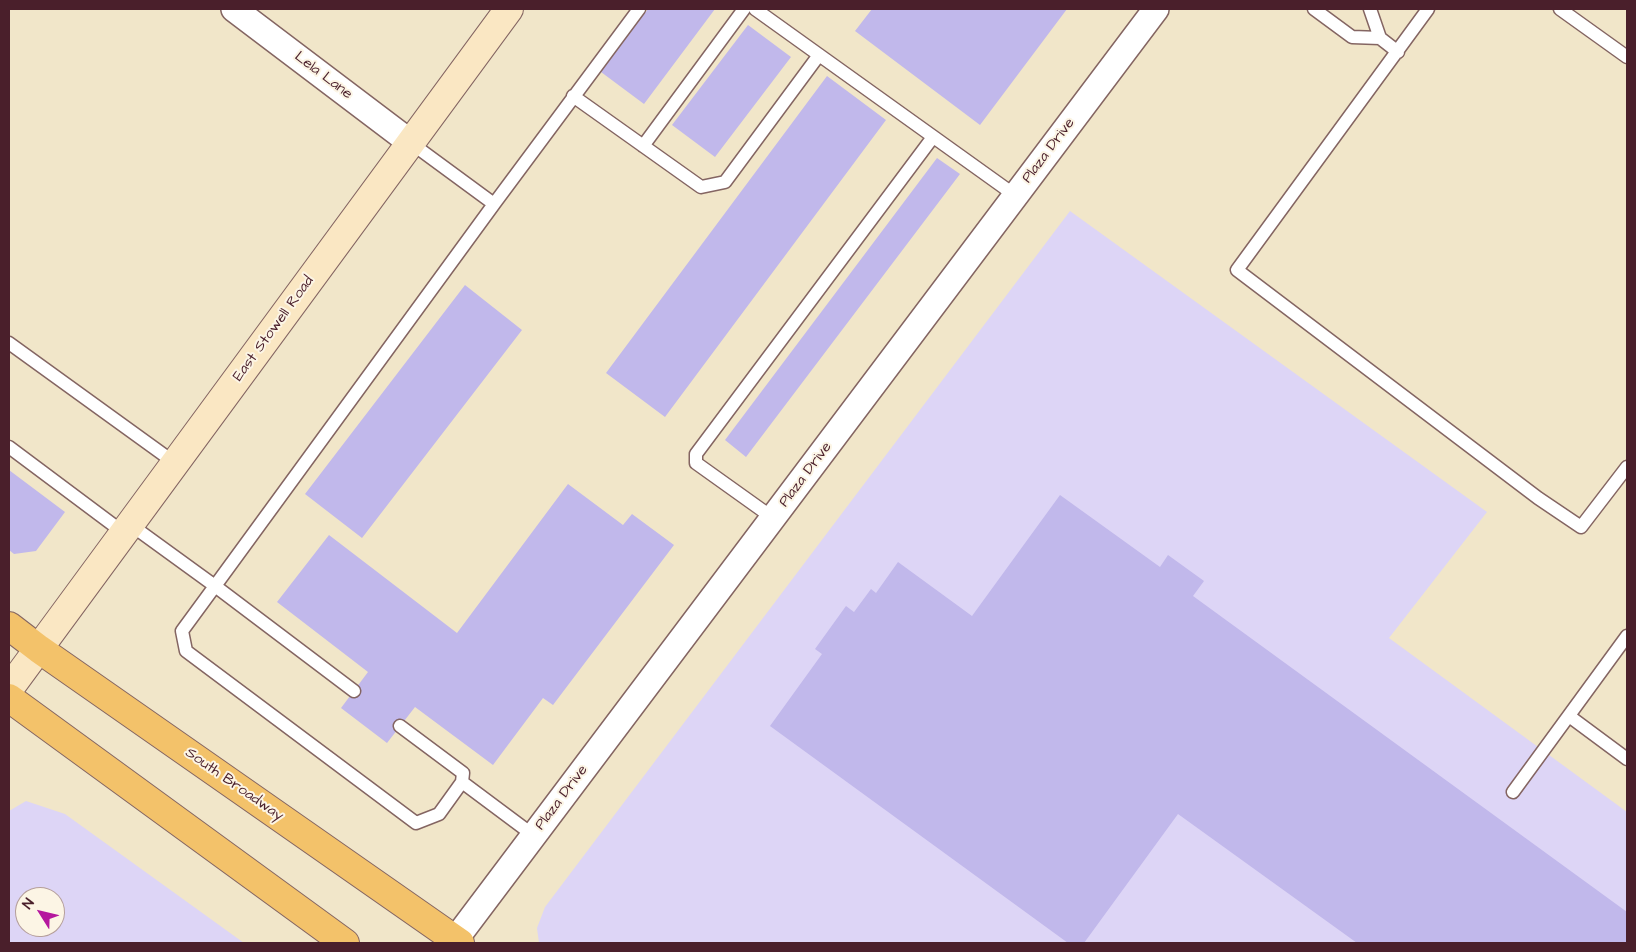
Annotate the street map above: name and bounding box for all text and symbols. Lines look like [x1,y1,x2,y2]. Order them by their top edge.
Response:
street label: Lela Lane [290,48,356,104]
street label: Plaza Drive [1019,115,1079,187]
street label: East Stowell Road [230,273,318,385]
street label: Plaza Drive [776,439,836,511]
street label: South Broadway [181,744,287,826]
street label: Plaza Drive [532,762,592,834]
north arrow [15,887,65,937]
text: N [18,894,39,913]

